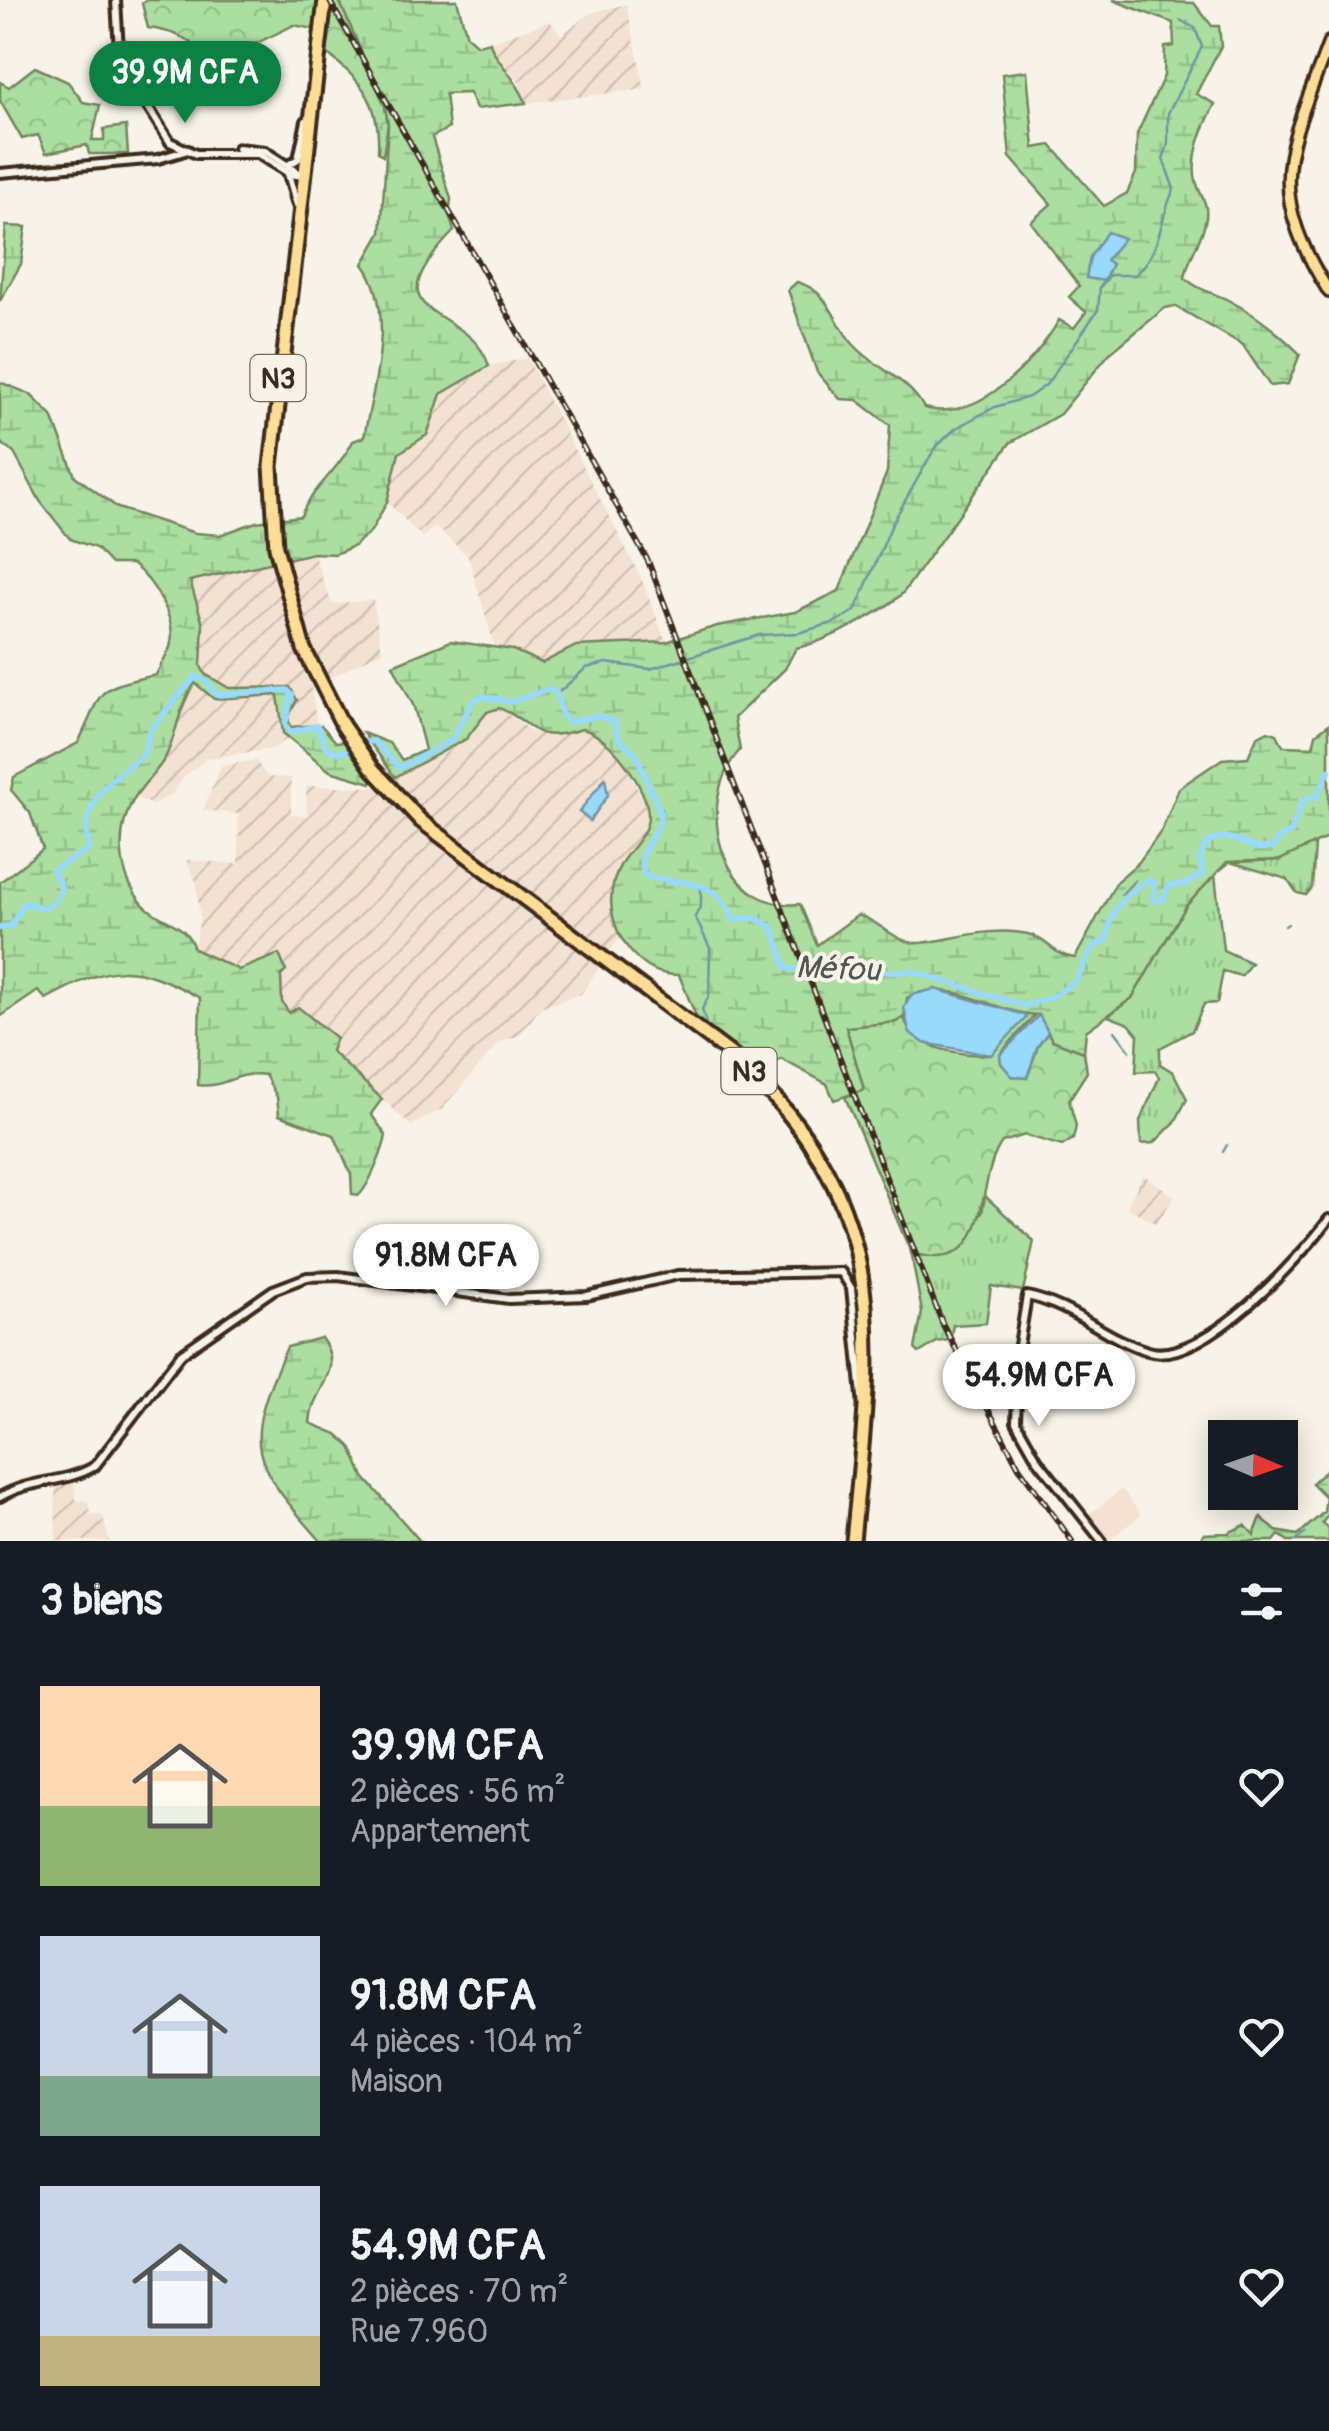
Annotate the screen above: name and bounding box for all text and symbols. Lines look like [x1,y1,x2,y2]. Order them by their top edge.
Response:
pin: 39.9M CFA [71,41,299,126]
text: 39.9M CFA [111,53,259,93]
road number: N3 [250,355,306,401]
water label: Méfou [795,948,883,991]
road number: N3 [722,1048,776,1094]
pin: 91.8M CFA [332,1224,560,1309]
text: 91.8M CFA [375,1236,517,1276]
pin: 54.9M CFA [925,1344,1153,1429]
text: 54.9M CFA [964,1356,1114,1396]
north arrow [1208,1420,1298,1510]
map controls [1208,1420,1298,1510]
icon: filters [1234,1574,1289,1629]
text: 3 biens [40,1575,162,1627]
text: 39.9M CFA [350,1720,544,1772]
icon: home [120,1726,240,1846]
icon: heart [1234,1759,1289,1814]
text: 2 pièces · 56 m² [350,1772,566,1812]
text: Appartement [350,1812,530,1852]
text: 91.8M CFA [350,1970,536,2022]
icon: home [120,1976,240,2096]
icon: heart [1234,2009,1289,2064]
text: 4 pièces · 104 m² [350,2022,583,2062]
text: Maison [350,2062,443,2102]
text: 54.9M CFA [350,2220,546,2272]
icon: home [120,2226,240,2346]
icon: heart [1234,2259,1289,2314]
text: 2 pièces · 70 m² [350,2272,568,2312]
text: Rue 7.960 [350,2312,488,2352]

